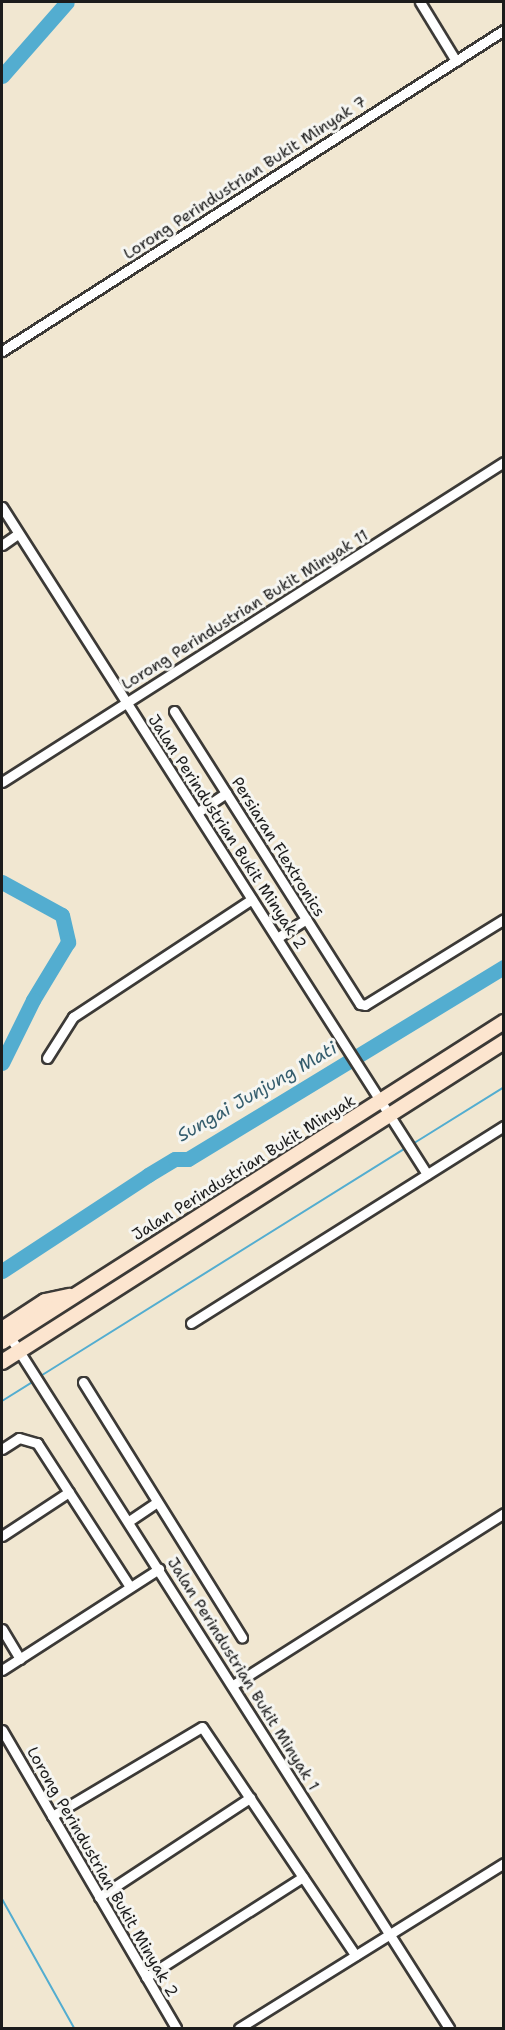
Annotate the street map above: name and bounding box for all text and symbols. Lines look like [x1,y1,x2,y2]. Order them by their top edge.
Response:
street label: Lorong Perindustrian Bukit Minyak 7 [120,92,370,264]
street label: Lorong Perindustrian Bukit Minyak 11 [118,526,372,694]
street label: Jalan Perindustrian Bukit Minyak 2 [144,711,310,953]
street label: Persiaran Flextronics [227,774,329,920]
water label: Sungai Junjung Mati [173,1037,341,1147]
street label: Jalan Perindustrian Bukit Minyak [129,1091,359,1245]
street label: Jalan Perindustrian Bukit Minyak 1 [163,1554,323,1794]
street label: Lorong Perindustrian Bukit Minyak 2 [22,1743,182,2001]

